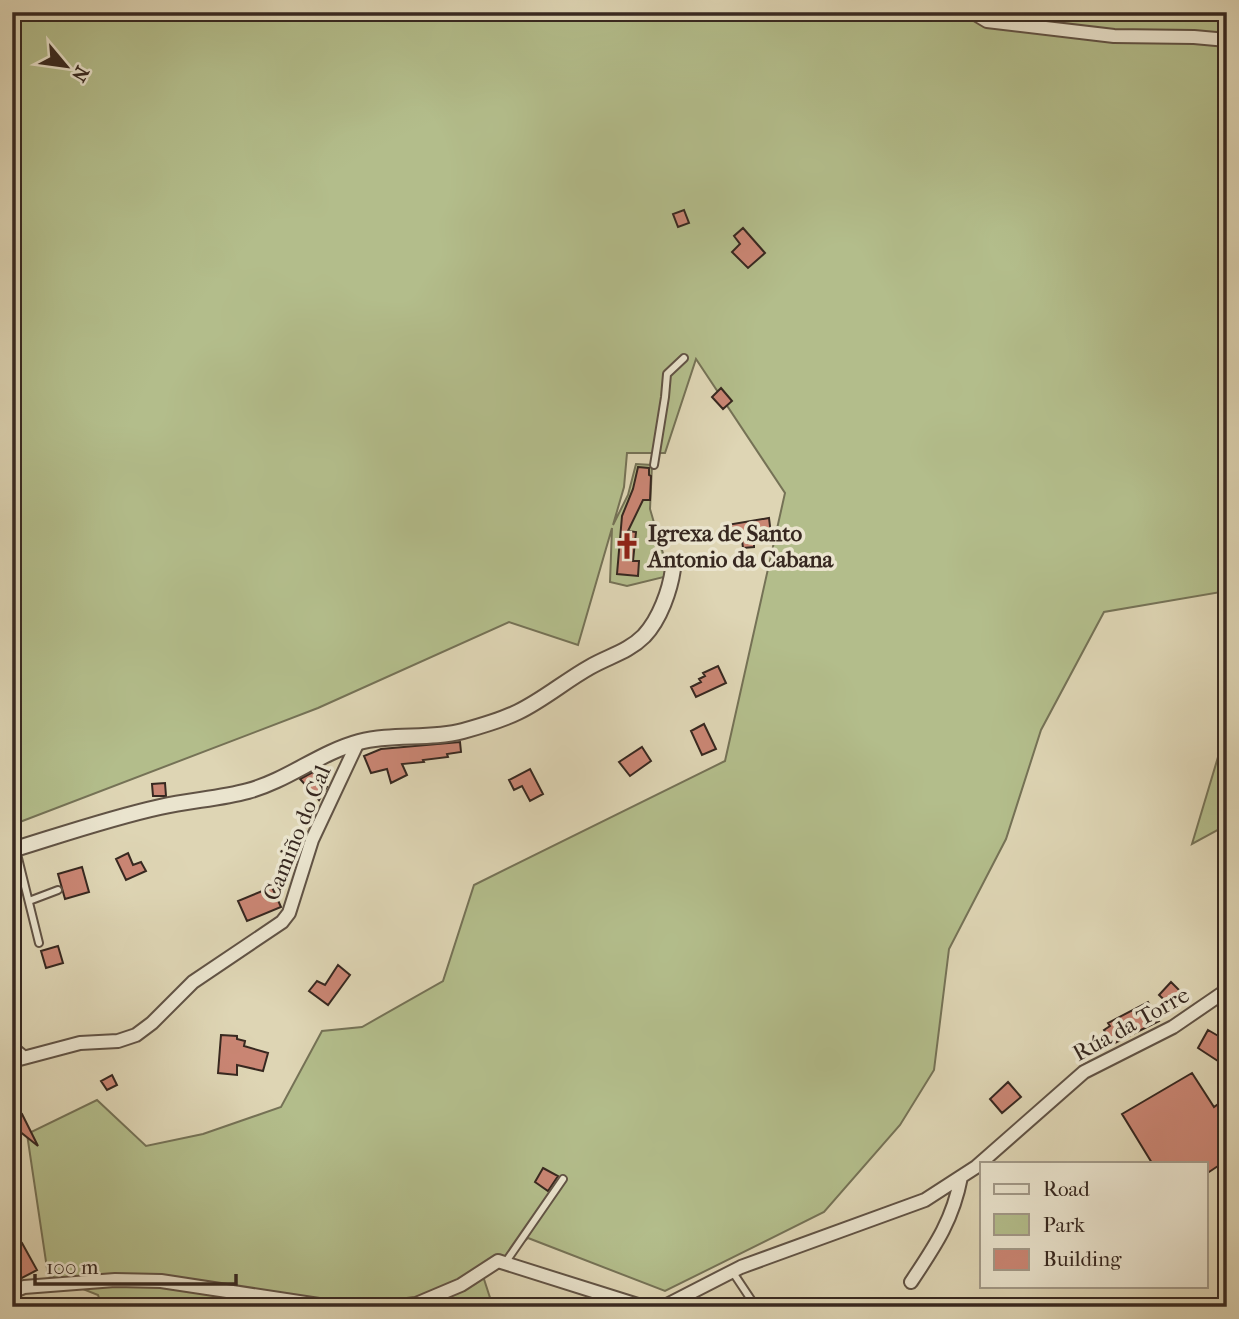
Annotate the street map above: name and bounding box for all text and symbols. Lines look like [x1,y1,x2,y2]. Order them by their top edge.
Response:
north arrow [32,32,102,102]
text: N [67,62,93,86]
place label: Igrexa de Santo Antonio da Cabana [646,520,835,573]
church icon: Igrexa de Santo Antonio da Cabana [612,531,642,561]
street label: Camiño do Cal [258,761,337,905]
street label: Rúa da Torre [1068,981,1194,1067]
legend [980,1162,1208,1288]
text: Road [1043,1177,1090,1201]
text: Park [1043,1213,1085,1237]
scale bar [35,1242,236,1286]
text: Building [1043,1247,1122,1271]
text: 100 m [46,1255,99,1279]

